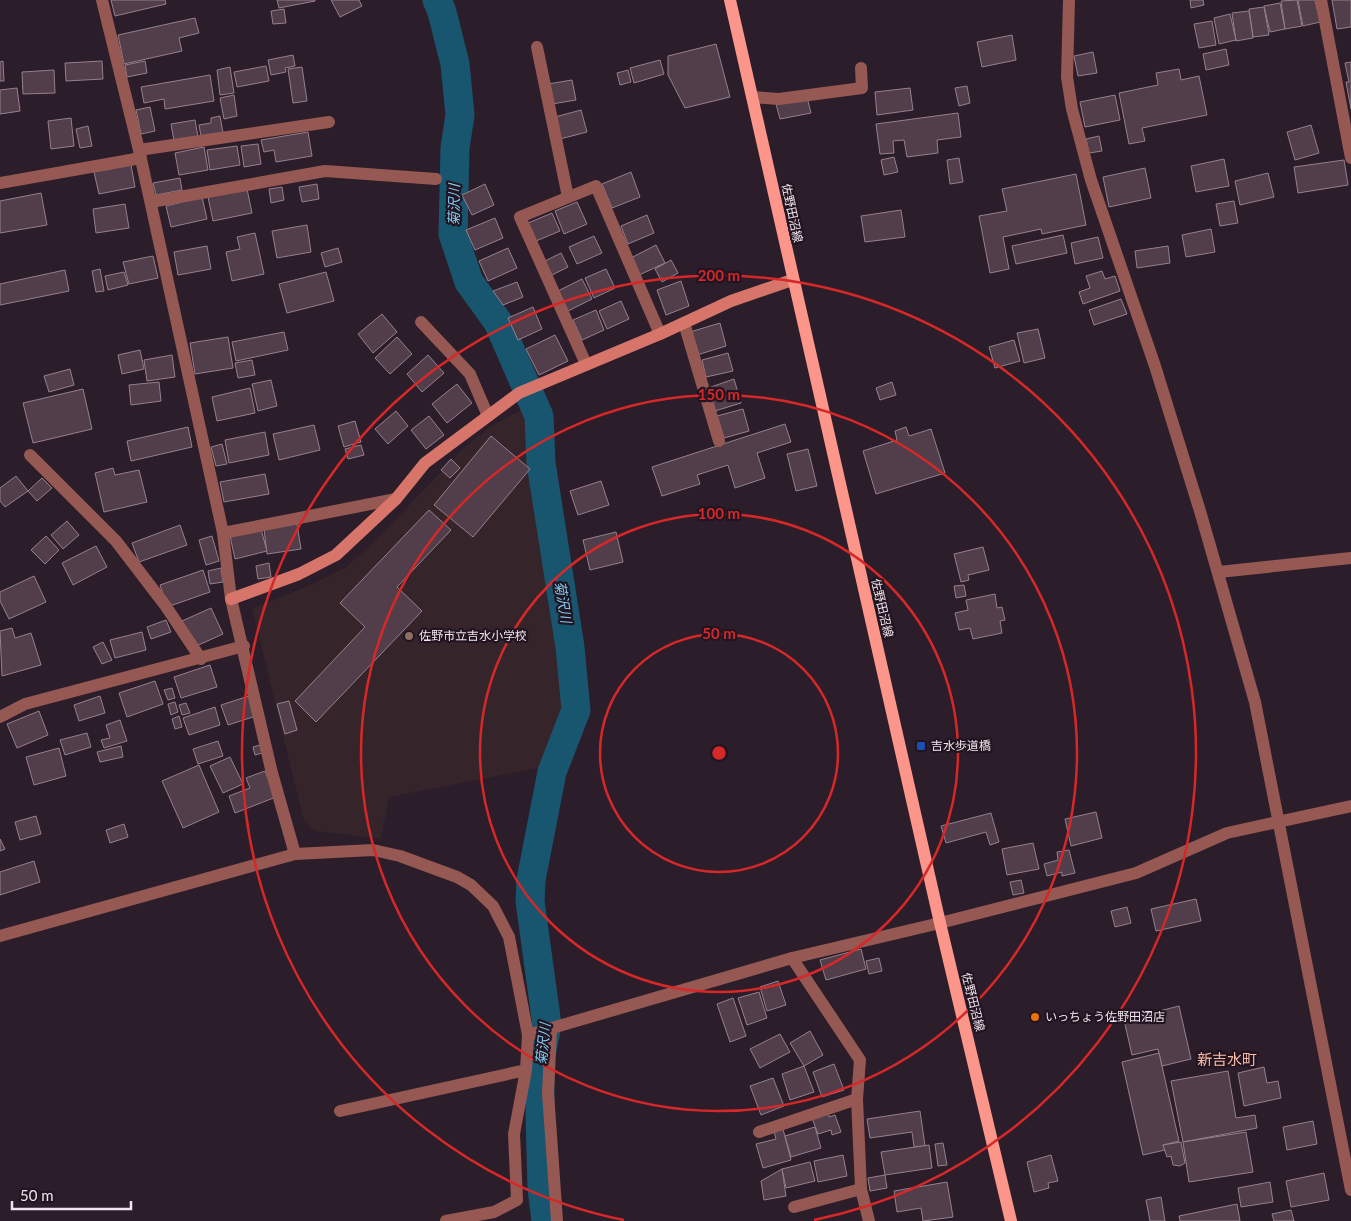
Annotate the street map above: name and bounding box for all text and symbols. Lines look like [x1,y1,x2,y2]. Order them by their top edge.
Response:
water label: 菊沢川 [445,182,462,226]
street label: 佐野田沼線 [779,182,806,244]
text: 200 m [698,266,740,284]
text: 150 m [698,385,740,403]
text: 100 m [698,504,740,522]
street label: 佐野田沼線 [868,577,897,639]
water label: 菊沢川 [552,580,575,626]
text: 50 m [702,624,736,642]
place label: 佐野市立吉水小学校 [419,628,527,643]
marker: 佐野市立吉水小学校 [403,630,415,642]
place label: 吉水歩道橋 [931,738,991,753]
marker: 吉水歩道橋 [915,740,927,752]
centre of rings [710,744,728,762]
street label: 佐野田沼線 [959,971,988,1033]
place label: いっちょう佐野田沼店 [1045,1009,1165,1024]
marker: いっちょう佐野田沼店 [1029,1011,1041,1023]
water label: 菊沢川 [532,1020,553,1066]
district label: 新吉水町 [1197,1050,1257,1068]
scale bar [12,1178,131,1210]
text: 50 m [20,1186,54,1204]

